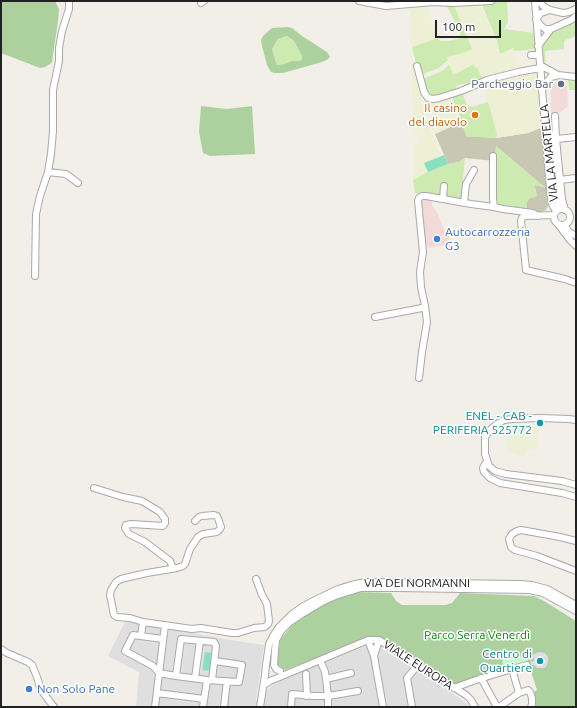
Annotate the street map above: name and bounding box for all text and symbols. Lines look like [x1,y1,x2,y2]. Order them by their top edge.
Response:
scale bar [437,12,503,38]
text: 100 m [442,20,475,33]
place label: Parcheggio Bar [471,77,553,91]
marker: Parcheggio Bar [556,79,566,89]
place label: Il casino del diavolo [408,101,467,129]
street label: VIA LA MARTELLA [537,104,561,202]
marker: Il casino del diavolo [470,110,480,120]
place label: Autocarrozzeria G3 [445,225,530,253]
marker: Autocarrozzeria G3 [432,234,442,244]
place label: ENEL - CAB - PERIFERIA 525772 [433,409,532,437]
marker: ENEL - CAB - PERIFERIA 525772 [535,418,545,428]
street label: VIA DEI NORMANNI [364,576,470,590]
park label: Parco Serra Venerdì [424,628,530,642]
street label: VIALE EUROPA [380,637,456,693]
place label: Centro di Quartiere [480,647,532,675]
marker: Centro di Quartiere [535,656,545,666]
place label: Non Solo Pane [37,682,115,696]
marker: Non Solo Pane [24,684,34,694]

